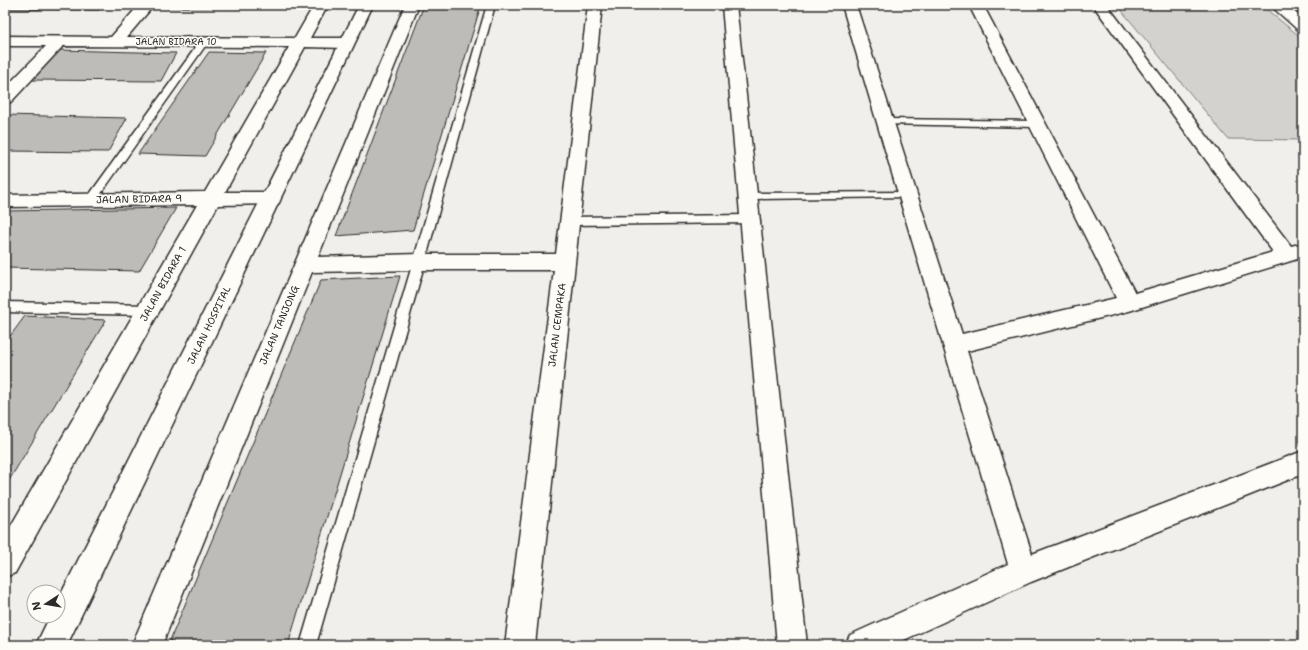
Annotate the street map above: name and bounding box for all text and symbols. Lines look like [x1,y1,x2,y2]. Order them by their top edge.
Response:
street label: JALAN BIDARA 10 [135,36,217,48]
street label: JALAN BIDARA 9 [96,192,182,206]
street label: JALAN BIDARA 1 [137,244,189,324]
street label: JALAN CEMPAKA [545,282,569,368]
street label: JALAN HOSPITAL [184,283,234,366]
street label: JALAN TANJONG [256,283,302,367]
north arrow [26,584,66,624]
text: N [28,600,45,612]

